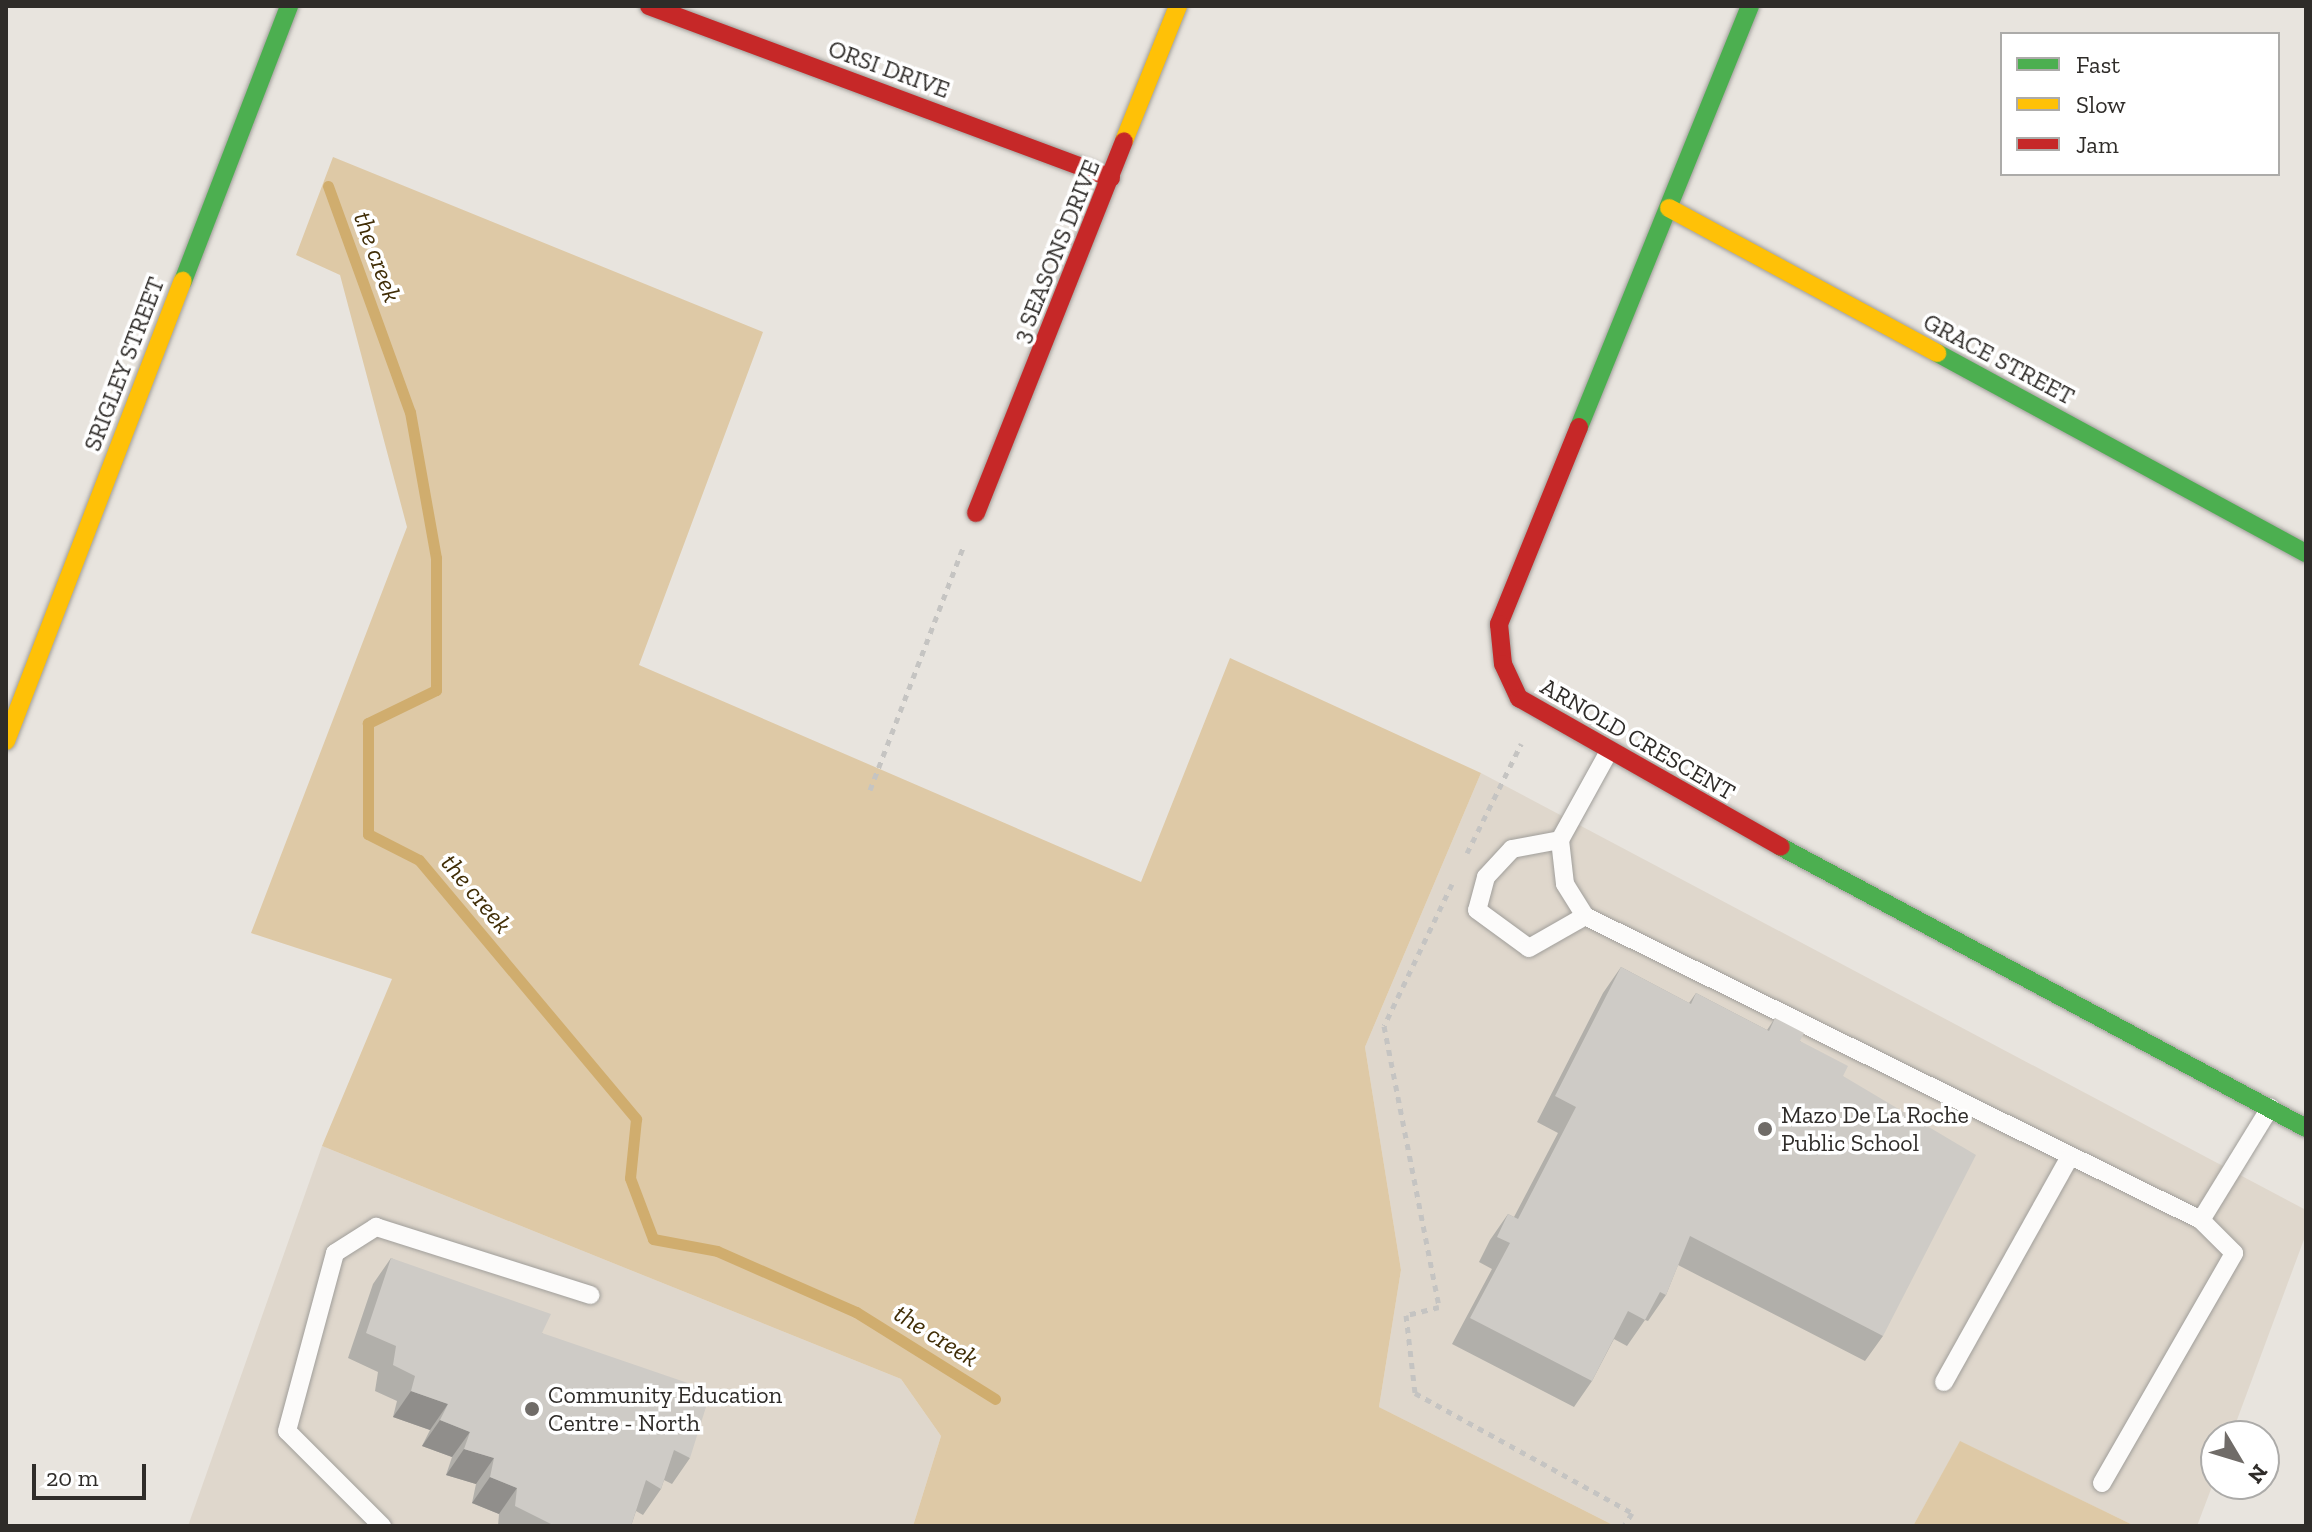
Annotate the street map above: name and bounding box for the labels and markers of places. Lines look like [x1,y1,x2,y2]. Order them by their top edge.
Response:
place label: Mazo De La Roche Public School [1781,1101,1969,1157]
marker: Mazo De La Roche Public School [1756,1120,1774,1138]
place label: Community Education Centre - North [548,1381,783,1437]
marker: Community Education Centre - North [523,1400,541,1418]

